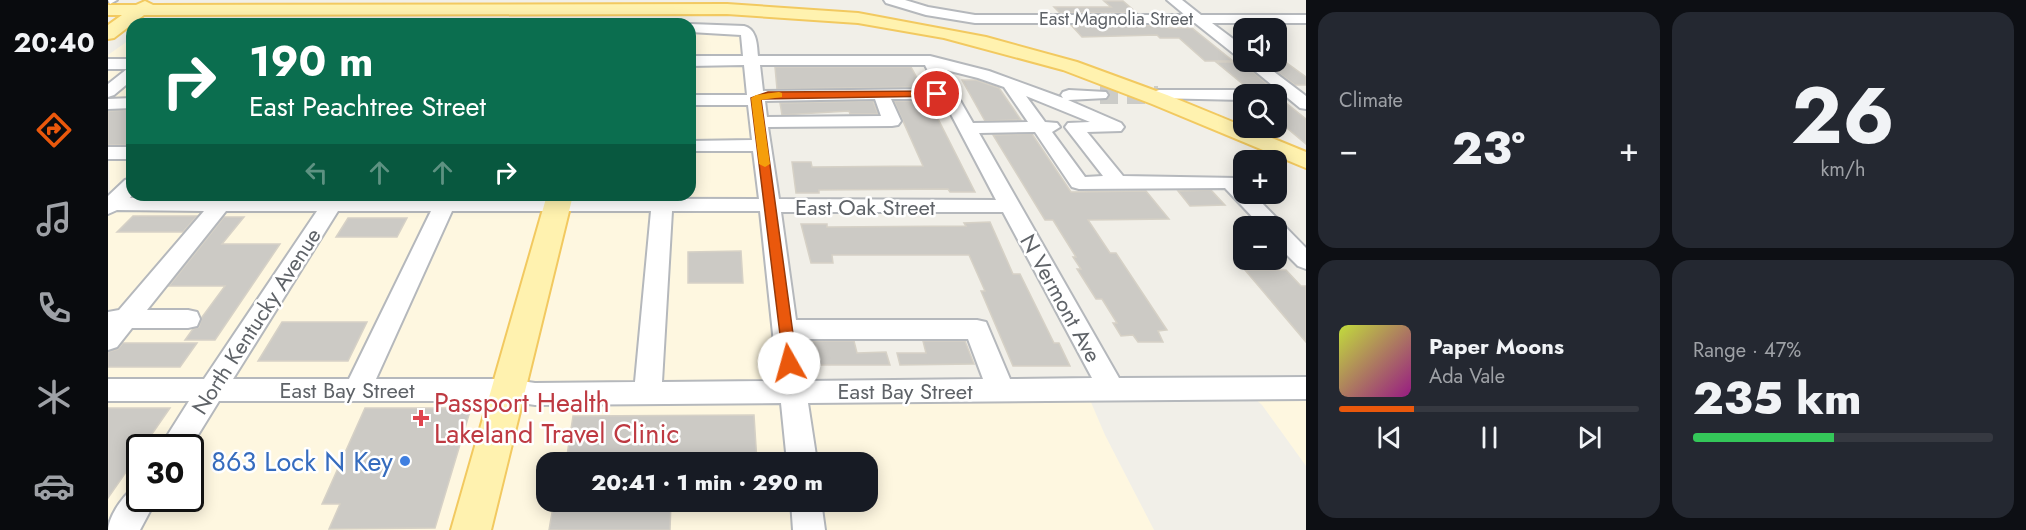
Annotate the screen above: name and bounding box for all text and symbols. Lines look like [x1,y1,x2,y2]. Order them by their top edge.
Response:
street label: East Magnolia Street [1039,6,1194,32]
map controls [1233,18,1287,270]
button: sound [1233,18,1287,72]
text: 20:40 [14,23,95,62]
text: 190 m [249,31,373,92]
icon: right [150,42,228,120]
text: 26 [1791,60,1895,172]
pin [911,68,962,119]
icon: arrive [920,77,953,110]
button: search [1233,84,1287,138]
text: Climate [1339,86,1403,115]
text: East Peachtree Street [249,87,486,126]
icon: directions [33,109,75,151]
text: 23° [1452,116,1525,181]
text: − [1339,126,1358,173]
text: + [1619,126,1639,173]
button: + [1233,150,1287,204]
text: km/h [1820,155,1866,184]
icon: left [300,156,333,189]
icon: ahead [363,156,396,189]
icon: ahead [426,156,459,189]
icon: right [489,156,522,189]
street label: East Oak Street [795,191,936,223]
icon: music [33,198,75,240]
button: − [1233,216,1287,270]
street label: North Kentucky Avenue [184,221,328,421]
street label: N Vermont Ave [1013,228,1109,368]
icon: phone [33,287,75,329]
text: Paper Moons [1429,330,1564,362]
position arrow [757,331,821,395]
text: Range · 47% [1693,336,1801,365]
text: Ada Vale [1429,362,1505,391]
text: 235 km [1693,366,1861,431]
street label: East Bay Street [280,374,415,406]
street label: East Bay Street [838,375,973,407]
icon: climate [33,376,75,418]
place label: Passport Health Lakeland Travel Clinic [434,383,679,453]
marker: Passport Health Lakeland Travel Clinic [412,409,430,427]
icon: previous [1373,421,1406,454]
icon: pause [1473,421,1506,454]
icon: next [1573,421,1606,454]
speed limit sign: 30 [126,434,204,512]
place label: 863 Lock N Key [211,442,393,481]
marker: 863 Lock N Key [398,454,412,468]
icon: car [33,465,75,507]
text: 20:41 · 1 min · 290 m [591,466,823,498]

